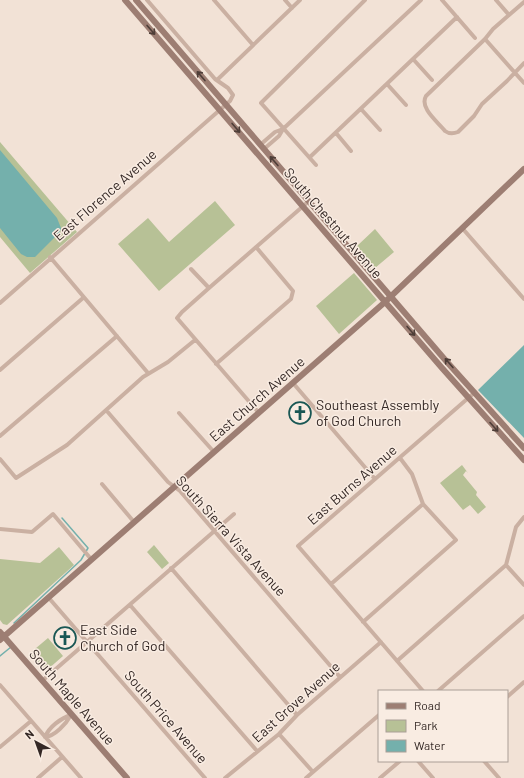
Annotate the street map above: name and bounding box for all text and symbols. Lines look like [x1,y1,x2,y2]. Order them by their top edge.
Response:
one-way arrow [146,24,155,35]
one-way arrow [196,71,205,81]
one-way arrow [231,123,240,133]
street label: East Florence Avenue [50,145,160,244]
one-way arrow [269,156,279,166]
street label: South Chestnut Avenue [281,164,386,282]
one-way arrow [406,326,415,337]
street label: East Church Avenue [205,353,308,445]
one-way arrow [444,358,453,369]
place label: Southeast Assembly of God Church [316,396,440,429]
church icon: Southeast Assembly of God Church [287,400,313,426]
one-way arrow [490,422,499,432]
street label: East Burns Avenue [303,441,400,528]
street label: South Sierra Vista Avenue [173,472,290,599]
place label: East Side Church of God [80,621,165,654]
church icon: East Side Church of God [52,625,78,651]
street label: South Maple Avenue [26,645,119,748]
street label: East Grove Avenue [248,658,343,746]
street label: South Price Avenue [121,667,211,767]
legend [378,690,508,762]
text: Road [414,698,441,712]
text: Park [414,718,438,732]
north arrow [16,722,56,762]
text: N [22,727,36,741]
text: Water [414,738,446,752]

